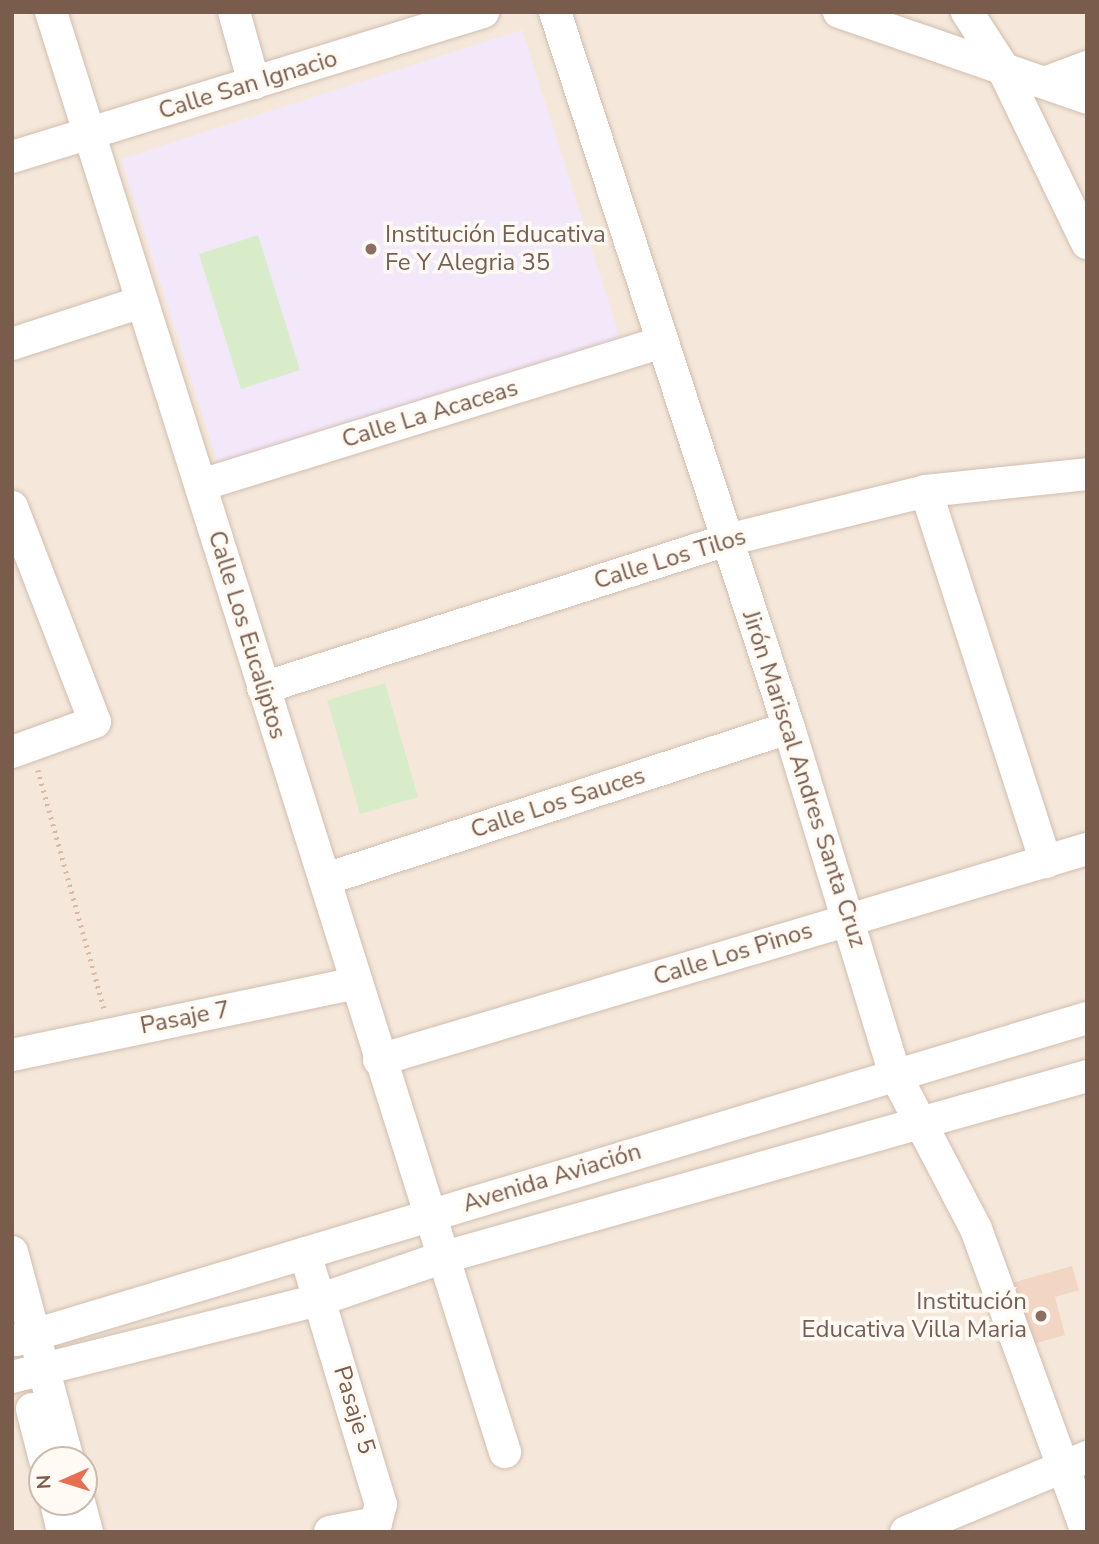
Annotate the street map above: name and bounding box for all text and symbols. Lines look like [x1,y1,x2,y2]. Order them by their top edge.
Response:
street label: Calle San Ignacio [155,44,341,126]
place label: Institución Educativa Fe Y Alegria 35 [385,221,606,277]
marker: Institución Educativa Fe Y Alegria 35 [363,241,379,257]
street label: Calle La Acaceas [339,374,521,454]
street label: Calle Los Tilos [591,522,749,596]
street label: Calle Los Eucaliptos [202,527,292,743]
street label: Jirón Mariscal Andres Santa Cruz [736,607,872,951]
street label: Calle Los Sauces [467,761,649,845]
street label: Calle Los Pinos [650,916,816,992]
street label: Pasaje 7 [138,995,232,1041]
street label: Avenida Aviación [459,1137,645,1219]
place label: Institución Educativa Villa Maria [802,1288,1027,1344]
marker: Institución Educativa Villa Maria [1033,1308,1049,1324]
street label: Pasaje 5 [327,1362,381,1458]
north arrow [28,1446,98,1516]
text: N [31,1474,57,1490]

